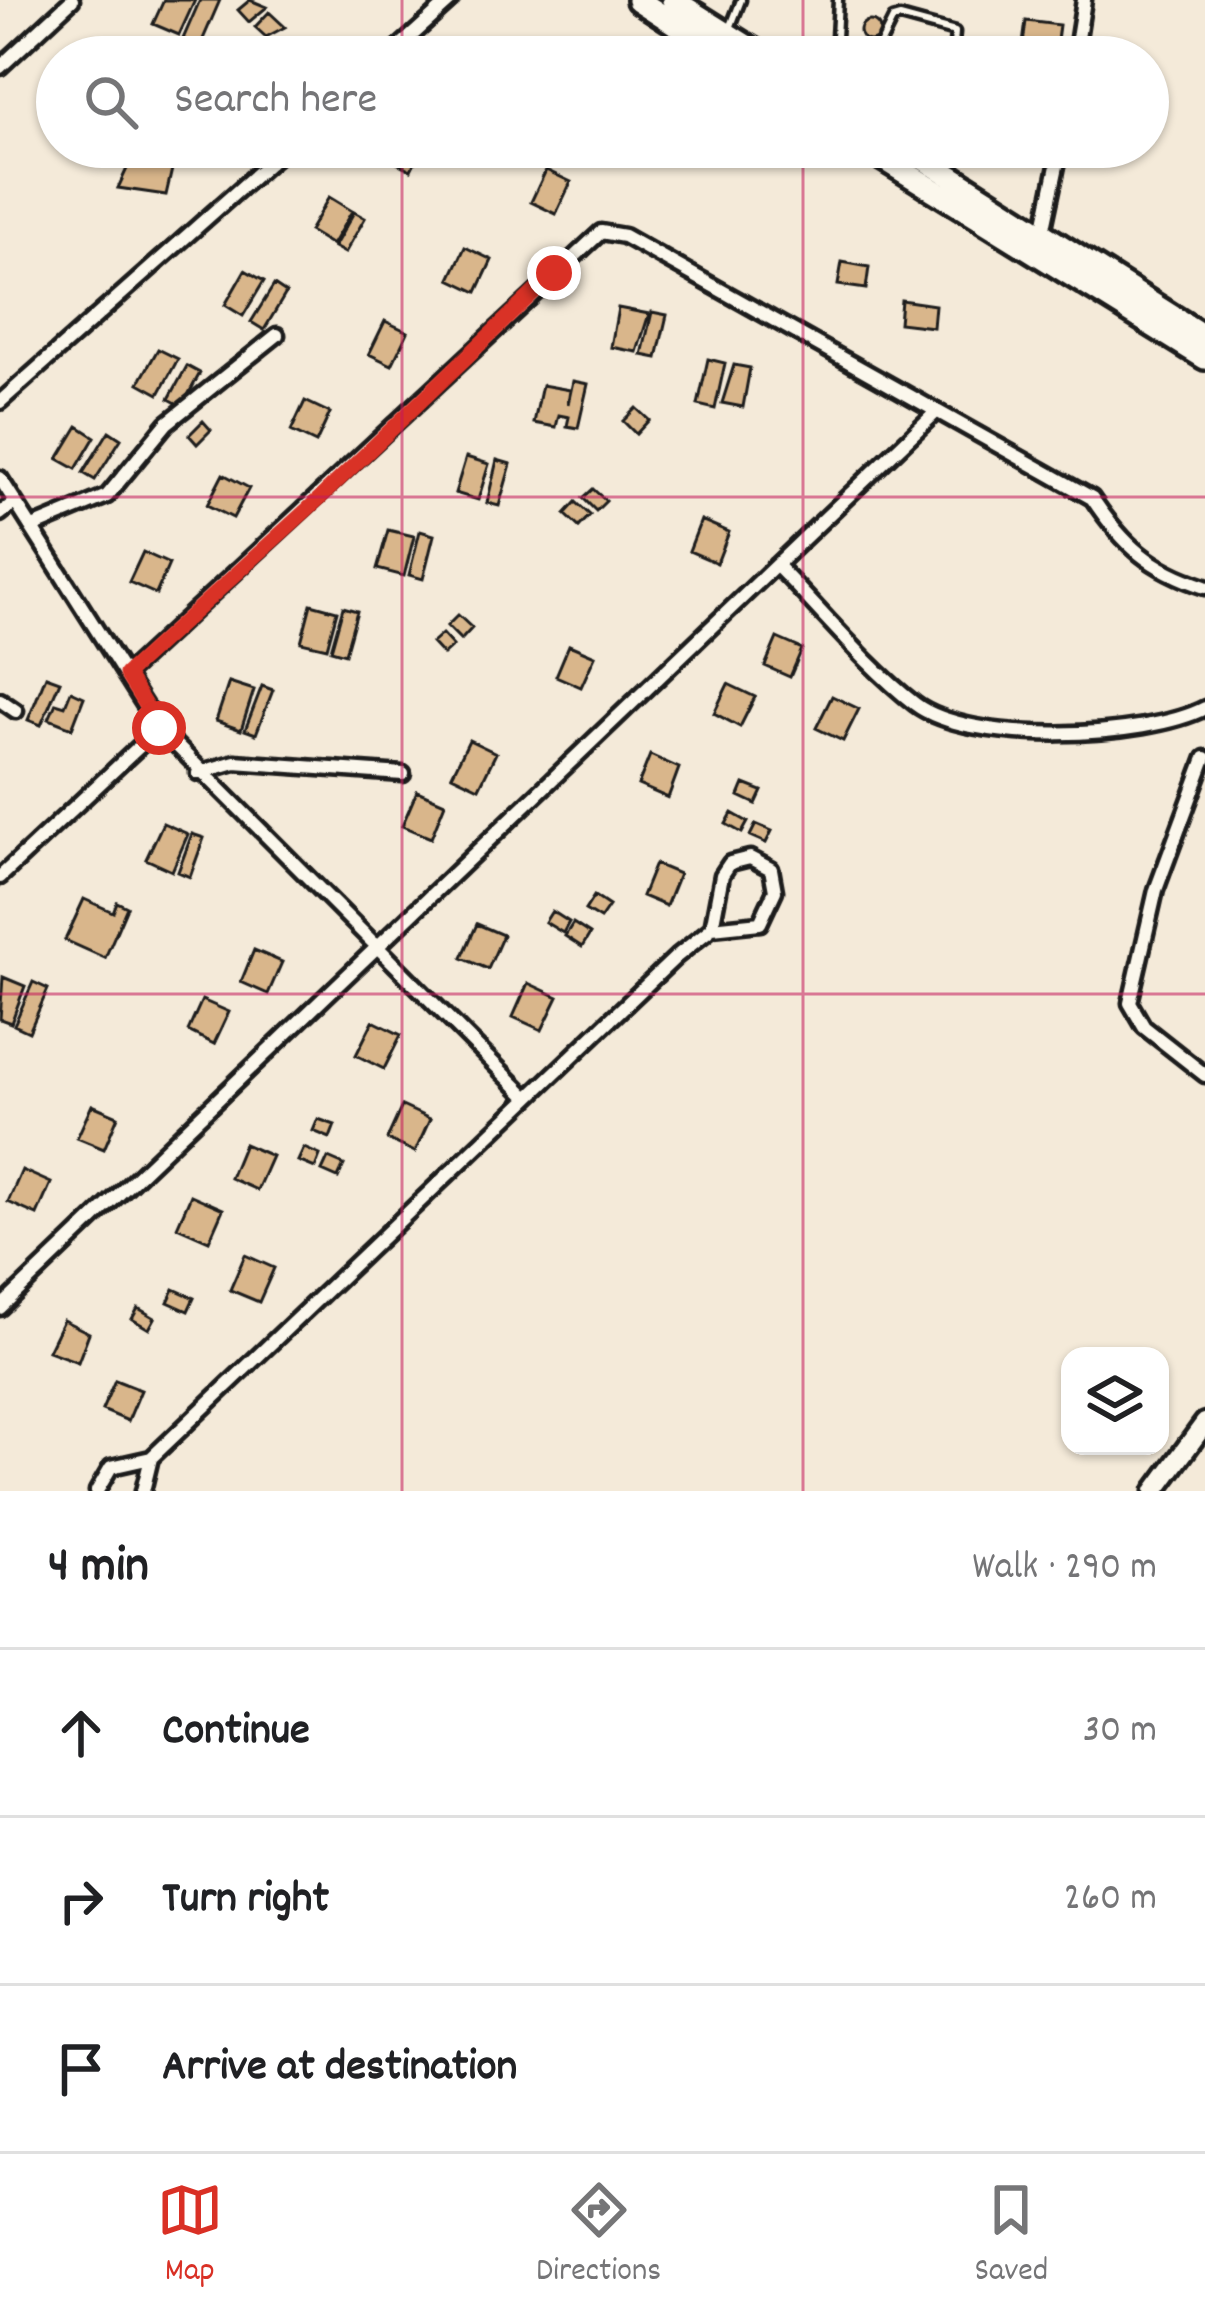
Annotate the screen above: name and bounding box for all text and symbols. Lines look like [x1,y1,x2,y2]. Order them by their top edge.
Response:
search box [36,36,1169,168]
icon: search [78,69,144,135]
text: Search here [174,70,377,134]
route end [527,246,581,300]
route start [132,701,186,755]
map controls [1061,1347,1169,1455]
button: layers [1061,1347,1169,1455]
text: 4 min [48,1533,149,1605]
text: Walk · 290 m [972,1542,1157,1597]
icon: ahead [48,1700,114,1766]
text: Continue [162,1701,310,1765]
text: 30 m [1083,1705,1157,1760]
icon: right [48,1868,114,1934]
text: Turn right [162,1869,329,1933]
text: 260 m [1064,1873,1157,1928]
icon: arrive [48,2036,114,2102]
text: Arrive at destination [162,2037,517,2101]
tab: Map [157,2177,223,2296]
tab: Directions [536,2177,661,2296]
tab: Saved [975,2177,1048,2296]

